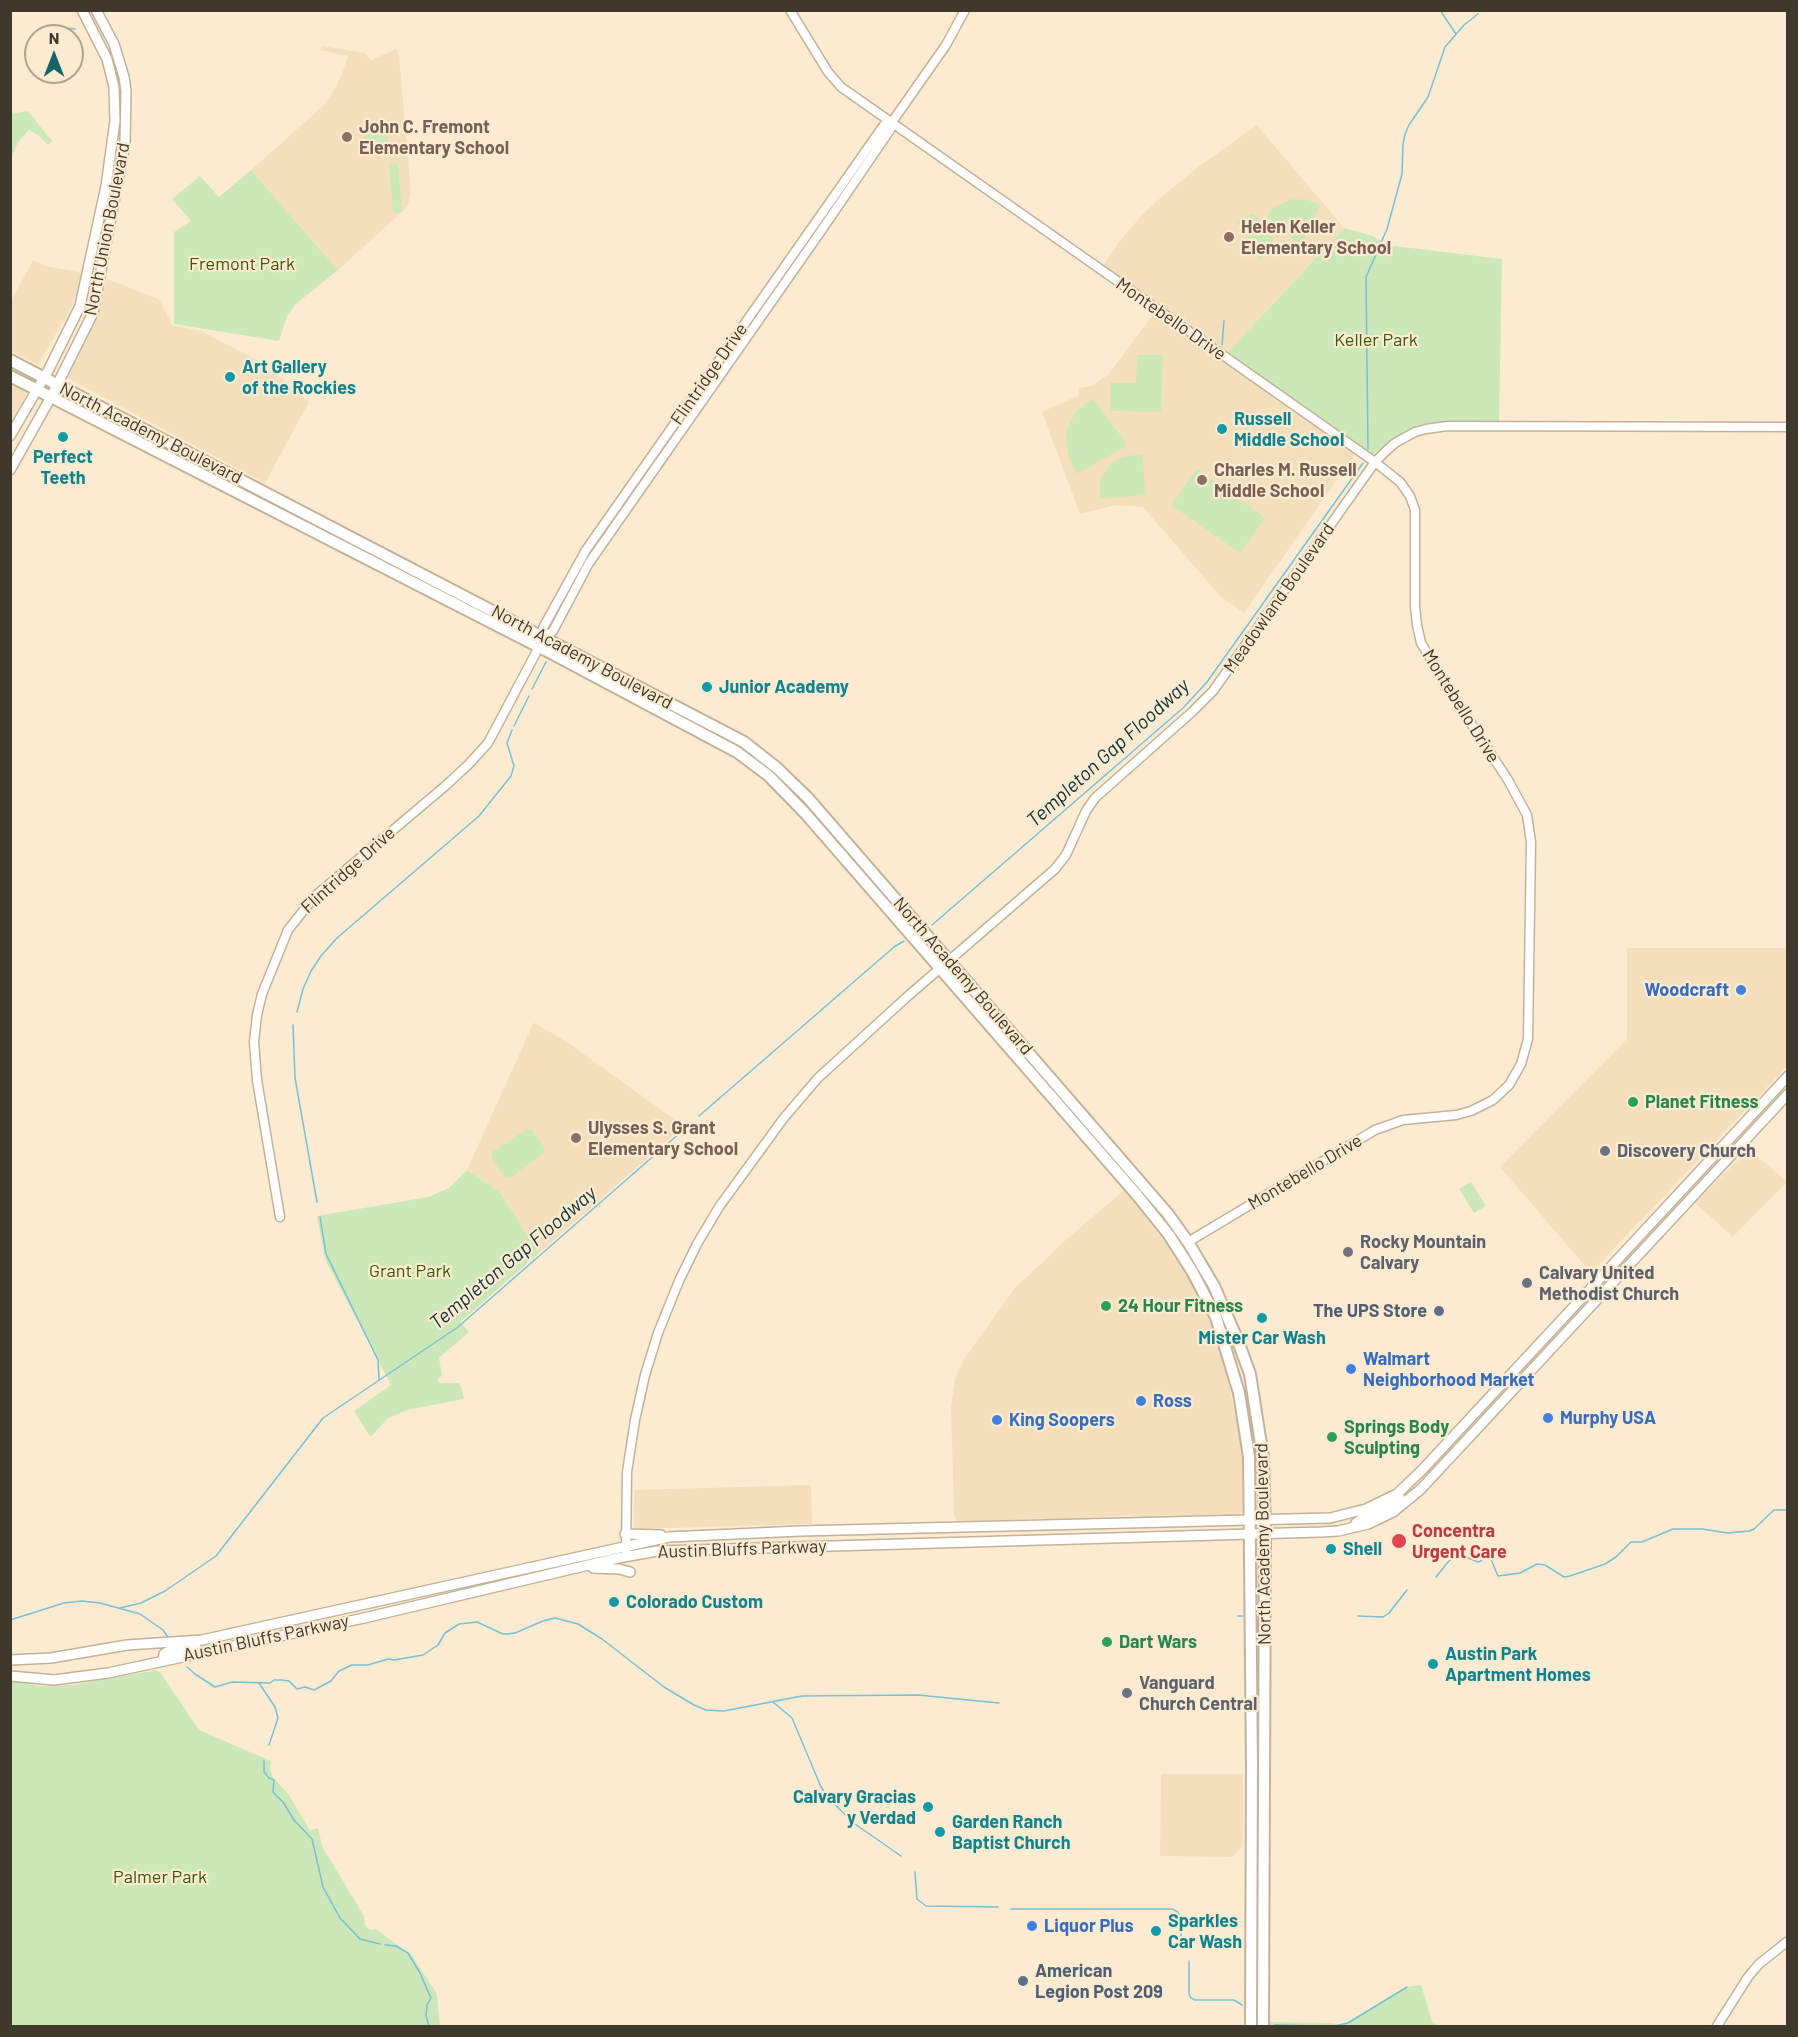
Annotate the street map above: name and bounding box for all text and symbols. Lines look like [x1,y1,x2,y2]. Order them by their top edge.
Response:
north arrow [24,24,84,84]
text: N [49,28,59,47]
place label: John C. Fremont Elementary School [359,116,509,158]
marker: John C. Fremont Elementary School [340,130,354,144]
street label: North Union Boulevard [80,141,134,317]
place label: Helen Keller Elementary School [1241,216,1391,258]
marker: Helen Keller Elementary School [1222,230,1236,244]
park label: Fremont Park [189,253,295,275]
street label: Montebello Drive [1112,273,1230,365]
street label: Flintridge Drive [666,319,752,429]
park label: Keller Park [1334,329,1418,351]
place label: Art Gallery of the Rockies [242,356,356,398]
marker: Art Gallery of the Rockies [223,370,237,384]
street label: North Academy Boulevard [56,378,246,488]
place label: Russell Middle School [1234,408,1344,450]
marker: Russell Middle School [1215,422,1229,436]
marker: Perfect Teeth [56,430,70,444]
place label: Perfect Teeth [33,446,93,488]
place label: Charles M. Russell Middle School [1214,459,1357,502]
marker: Charles M. Russell Middle School [1195,473,1209,487]
street label: Meadowland Boulevard [1219,519,1339,677]
street label: North Academy Boulevard [488,600,676,714]
street label: Montebello Drive [1418,645,1504,767]
water label: Templeton Gap Floodway [1022,674,1194,832]
place label: Junior Academy [719,676,849,698]
marker: Junior Academy [700,680,714,694]
street label: Flintridge Drive [297,822,399,918]
street label: North Academy Boulevard [889,893,1037,1059]
place label: Woodcraft [1645,979,1729,1001]
marker: Woodcraft [1734,983,1748,997]
place label: Planet Fitness [1645,1091,1758,1113]
marker: Planet Fitness [1626,1095,1640,1109]
place label: Ulysses S. Grant Elementary School [588,1117,738,1160]
street label: Montebello Drive [1244,1129,1366,1215]
marker: Ulysses S. Grant Elementary School [569,1131,583,1145]
place label: Discovery Church [1617,1140,1756,1162]
marker: Discovery Church [1598,1144,1612,1158]
water label: Templeton Gap Floodway [425,1181,601,1335]
place label: Rocky Mountain Calvary [1360,1231,1486,1274]
marker: Rocky Mountain Calvary [1341,1245,1355,1259]
park label: Grant Park [369,1260,451,1282]
place label: Calvary United Methodist Church [1539,1262,1679,1304]
marker: Calvary United Methodist Church [1520,1276,1534,1290]
place label: 24 Hour Fitness [1118,1295,1243,1317]
marker: 24 Hour Fitness [1099,1299,1113,1313]
place label: The UPS Store [1313,1300,1427,1322]
marker: The UPS Store [1432,1304,1446,1318]
marker: Mister Car Wash [1255,1311,1269,1325]
place label: Mister Car Wash [1198,1327,1326,1349]
place label: Walmart Neighborhood Market [1363,1348,1534,1390]
marker: Walmart Neighborhood Market [1344,1362,1358,1376]
place label: Ross [1153,1390,1192,1412]
marker: Ross [1134,1394,1148,1408]
place label: Murphy USA [1560,1407,1656,1429]
place label: King Soopers [1009,1409,1115,1431]
marker: Murphy USA [1541,1411,1555,1425]
marker: King Soopers [990,1413,1004,1427]
place label: Springs Body Sculpting [1344,1416,1449,1458]
marker: Springs Body Sculpting [1325,1430,1339,1444]
street label: North Academy Boulevard [1250,1443,1276,1645]
place label: Concentra Urgent Care [1412,1520,1507,1562]
marker: Concentra Urgent Care [1390,1532,1408,1550]
street label: Austin Bluffs Parkway [657,1535,827,1563]
place label: Shell [1343,1538,1382,1560]
marker: Shell [1324,1542,1338,1556]
place label: Colorado Custom [626,1591,763,1613]
marker: Colorado Custom [607,1595,621,1609]
street label: Austin Bluffs Parkway [181,1610,351,1666]
place label: Dart Wars [1119,1631,1197,1653]
marker: Dart Wars [1100,1635,1114,1649]
place label: Austin Park Apartment Homes [1445,1643,1591,1686]
marker: Austin Park Apartment Homes [1426,1657,1440,1671]
place label: Vanguard Church Central [1139,1672,1257,1714]
marker: Vanguard Church Central [1120,1686,1134,1700]
place label: Calvary Gracias y Verdad [793,1786,916,1828]
marker: Calvary Gracias y Verdad [921,1800,935,1814]
place label: Garden Ranch Baptist Church [952,1811,1070,1854]
marker: Garden Ranch Baptist Church [933,1825,947,1839]
park label: Palmer Park [113,1866,207,1888]
place label: Sparkles Car Wash [1168,1910,1242,1952]
place label: Liquor Plus [1044,1915,1133,1937]
marker: Liquor Plus [1025,1919,1039,1933]
marker: Sparkles Car Wash [1149,1924,1163,1938]
place label: American Legion Post 209 [1035,1960,1163,2002]
marker: American Legion Post 209 [1016,1974,1030,1988]

